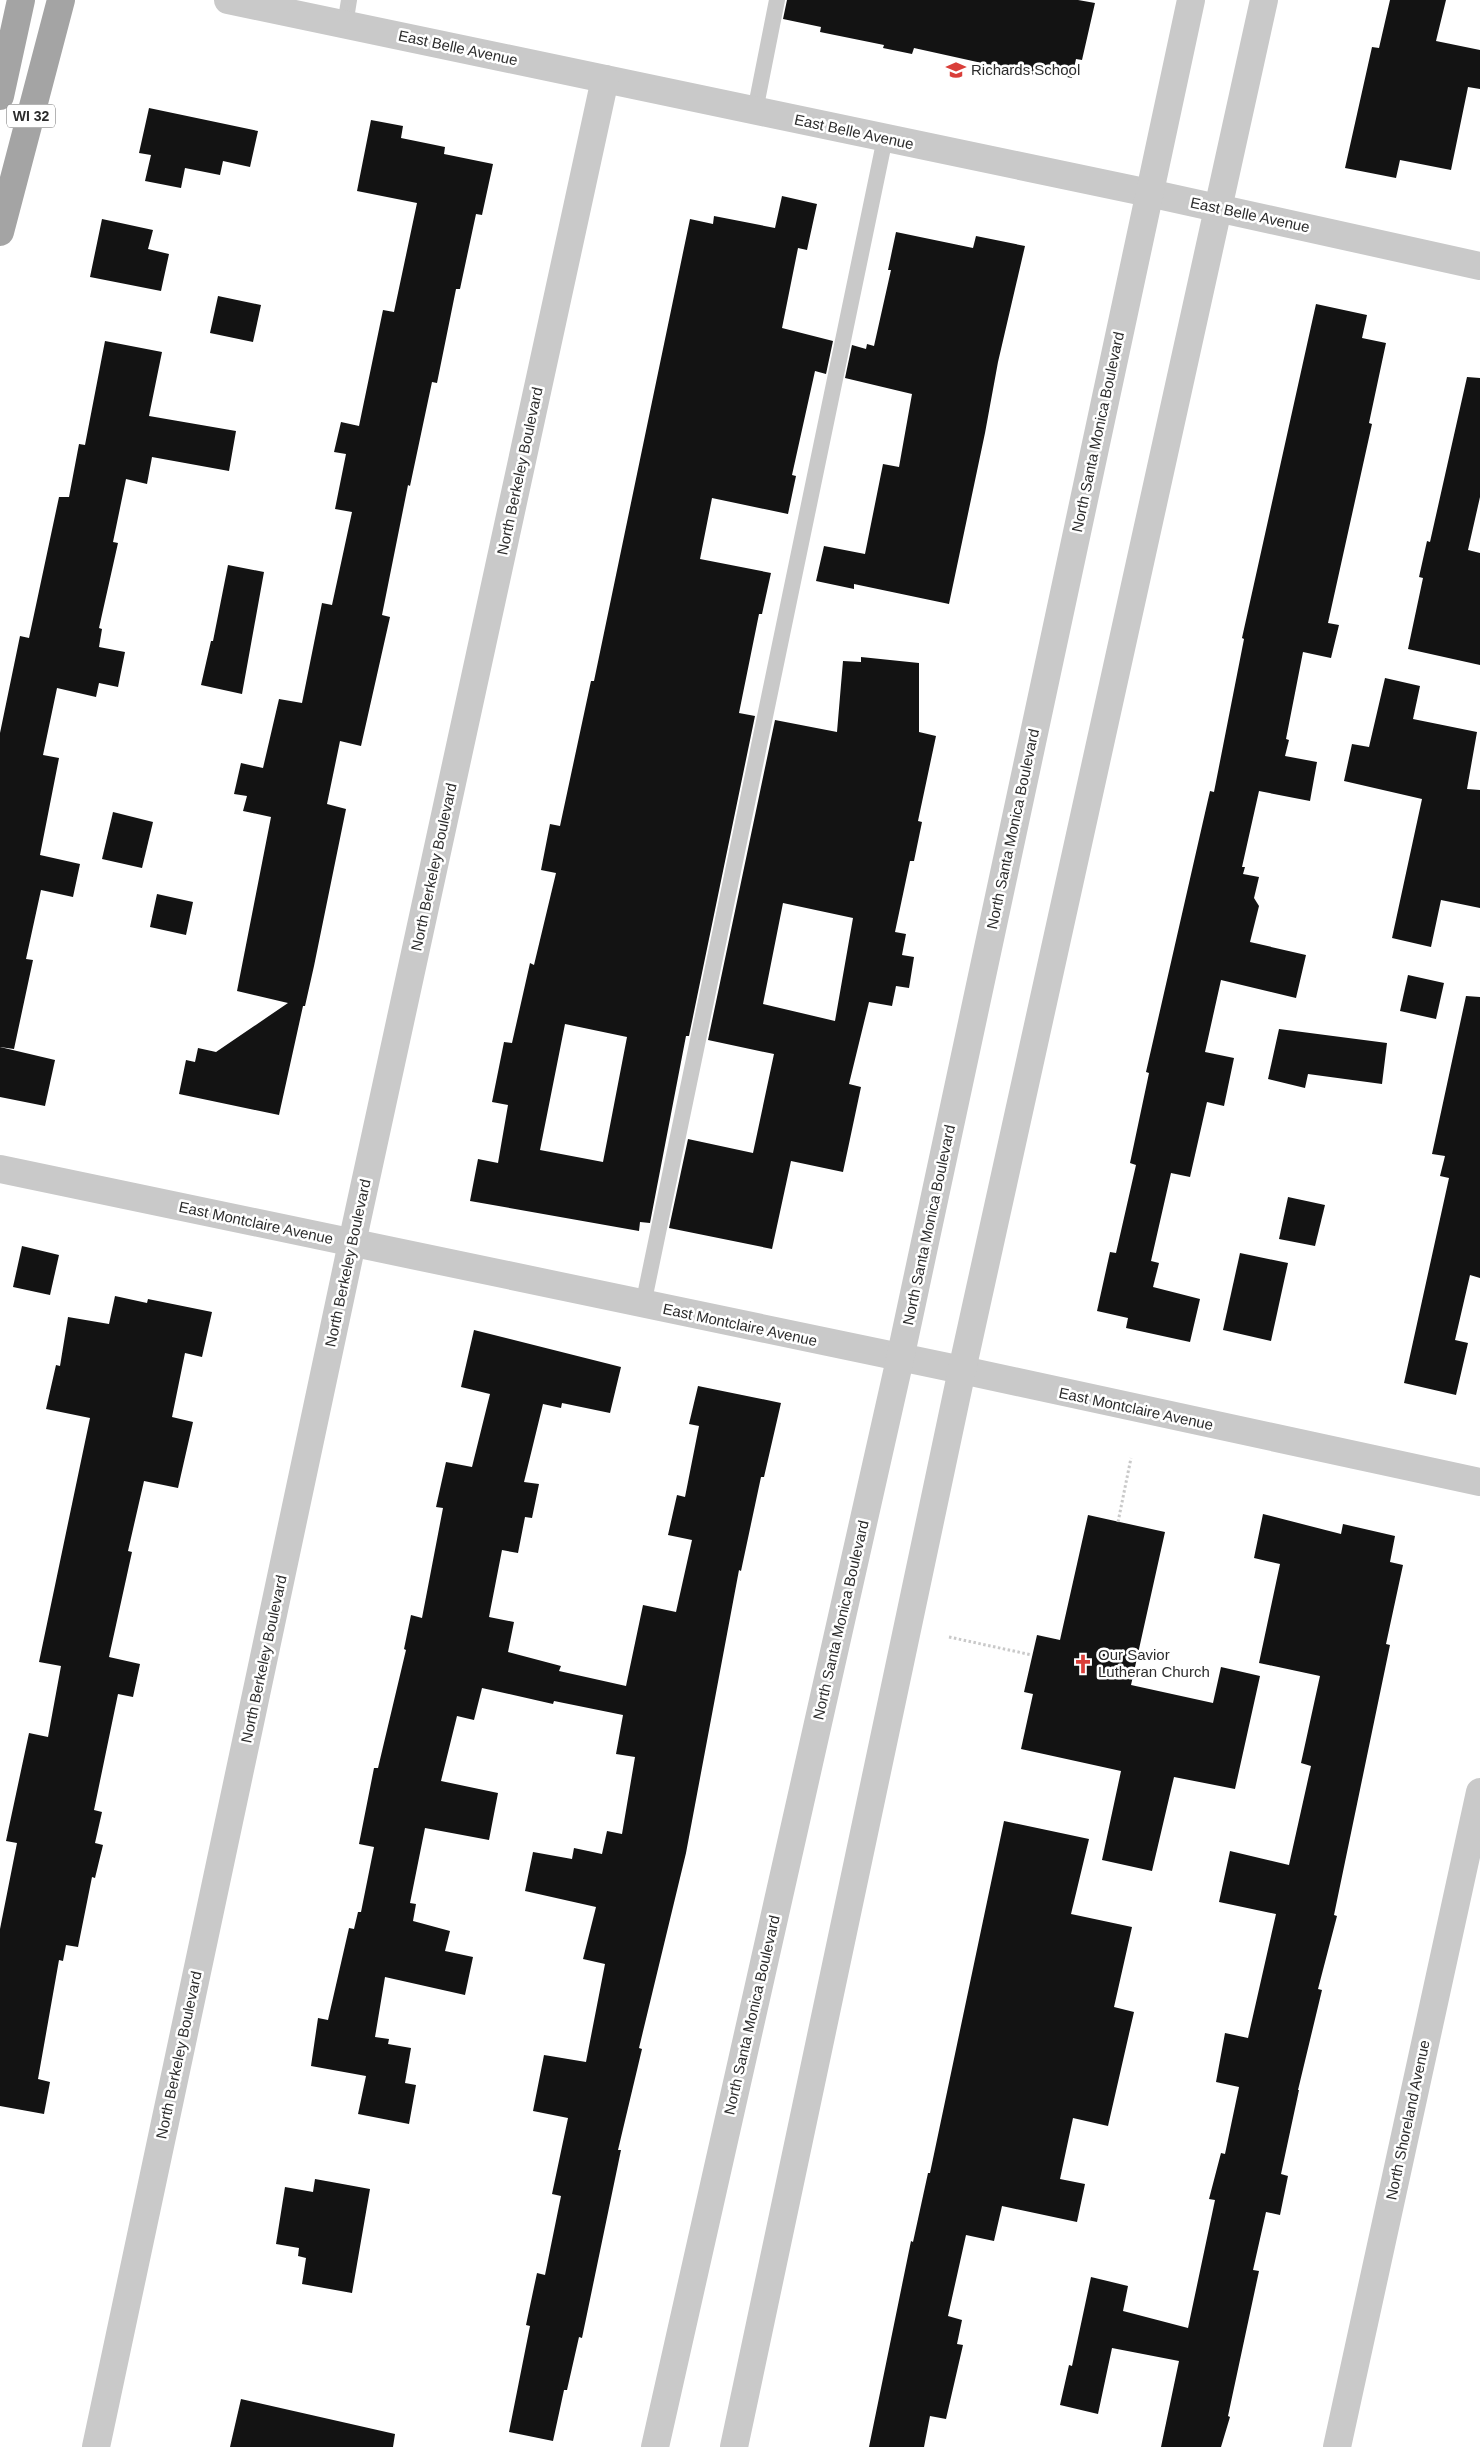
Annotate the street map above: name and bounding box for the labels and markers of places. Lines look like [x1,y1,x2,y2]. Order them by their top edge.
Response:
school or university icon: Richards School [945,59,967,81]
place label: Richards School [971,61,1080,78]
place label: Our Savior Lutheran Church [1098,1646,1210,1680]
church icon: Our Savior Lutheran Church [1072,1653,1094,1675]

